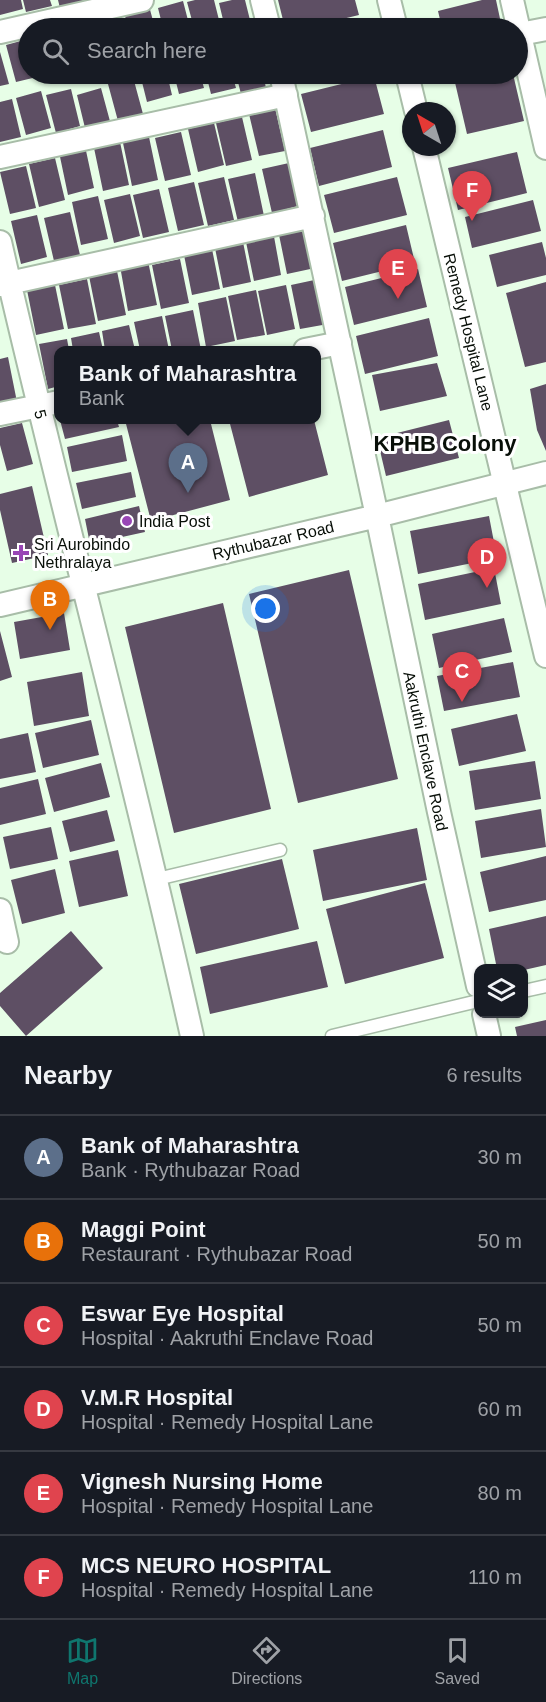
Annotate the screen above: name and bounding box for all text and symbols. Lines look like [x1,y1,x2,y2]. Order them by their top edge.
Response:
search box [18,18,528,84]
icon: search [39,35,72,68]
text: Search here [87,38,207,63]
north arrow [402,102,456,156]
pin: F [452,172,492,221]
pin: E [378,250,418,299]
street label: Remedy Hospital Lane [441,252,496,413]
popup [54,346,321,424]
text: Bank of Maharashtra [79,361,296,386]
text: Bank [79,387,124,409]
street label: 5 [31,408,50,421]
district label: KPHB Colony [374,431,517,456]
pin: A [168,444,207,493]
place label: India Post [139,513,211,530]
marker: India Post [120,514,134,528]
street label: Rythubazar Road [211,518,336,563]
place label: Sri Aurobindo Nethralaya [34,536,130,571]
pin: D [468,538,506,588]
marker: Sri Aurobindo Nethralaya [12,544,30,562]
pin: B [31,580,70,630]
your location [251,594,280,623]
pin: C [442,652,482,702]
street label: Aakruthi Enclave Road [400,670,451,832]
map controls [474,964,528,1018]
button: layers [474,964,528,1018]
text: Nearby [24,1060,112,1090]
text: 6 results [446,1064,522,1086]
text: Bank of Maharashtra [81,1133,299,1158]
text: A [36,1146,51,1168]
text: 30 m [478,1146,522,1168]
text: Bank · Rythubazar Road [81,1159,300,1181]
text: Maggi Point [81,1217,206,1242]
text: B [36,1230,51,1252]
text: 50 m [478,1230,522,1252]
text: Restaurant · Rythubazar Road [81,1243,352,1265]
text: Eswar Eye Hospital [81,1301,284,1326]
text: C [36,1314,51,1336]
text: 50 m [478,1314,522,1336]
text: Hospital · Aakruthi Enclave Road [81,1327,373,1349]
text: V.M.R Hospital [81,1385,233,1410]
text: D [36,1398,51,1420]
text: 60 m [478,1398,522,1420]
text: Hospital · Remedy Hospital Lane [81,1411,373,1433]
text: Vignesh Nursing Home [81,1469,323,1494]
text: E [37,1482,50,1504]
text: 80 m [478,1482,522,1504]
text: Hospital · Remedy Hospital Lane [81,1495,373,1517]
text: MCS NEURO HOSPITAL [81,1553,331,1578]
text: F [37,1566,50,1588]
text: 110 m [468,1566,522,1588]
text: Hospital · Remedy Hospital Lane [81,1579,373,1601]
tab: Map [66,1634,99,1688]
tab: Directions [231,1634,302,1688]
tab: Saved [435,1634,480,1688]

